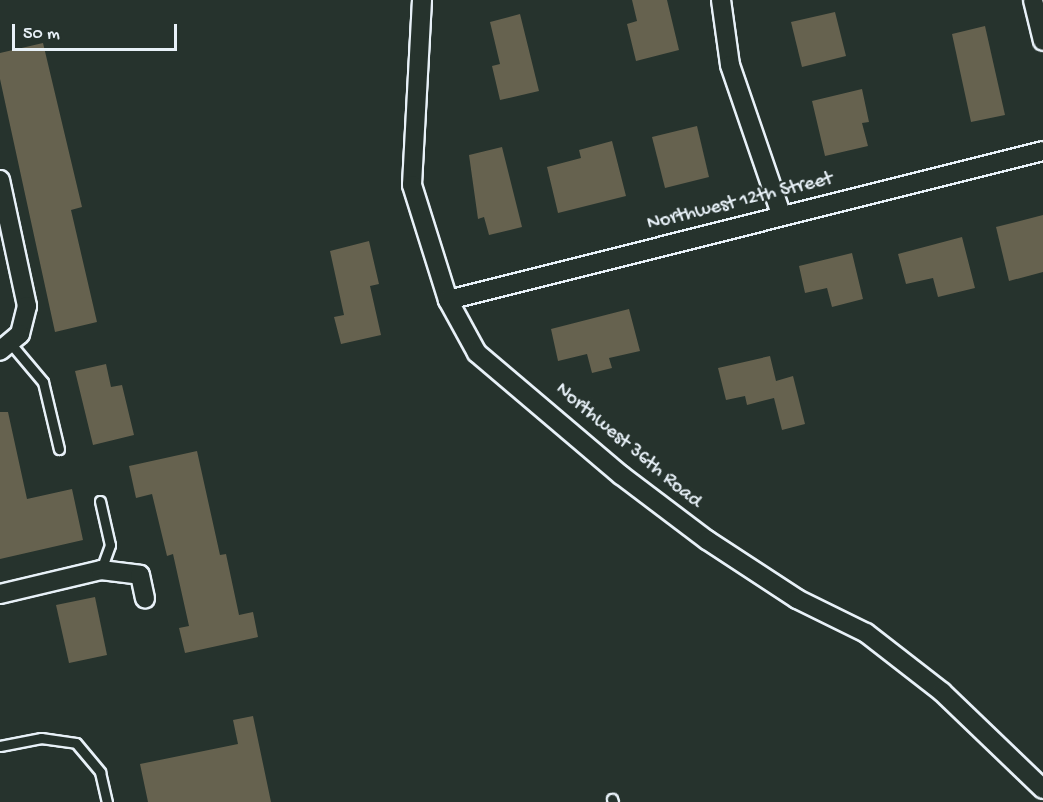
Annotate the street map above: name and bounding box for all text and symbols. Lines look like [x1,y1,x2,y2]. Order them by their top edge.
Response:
scale bar [15,12,180,50]
text: 50 m [23,24,60,45]
street label: Northwest 12th Street [645,167,835,237]
street label: Northwest 36th Road [550,378,706,514]

